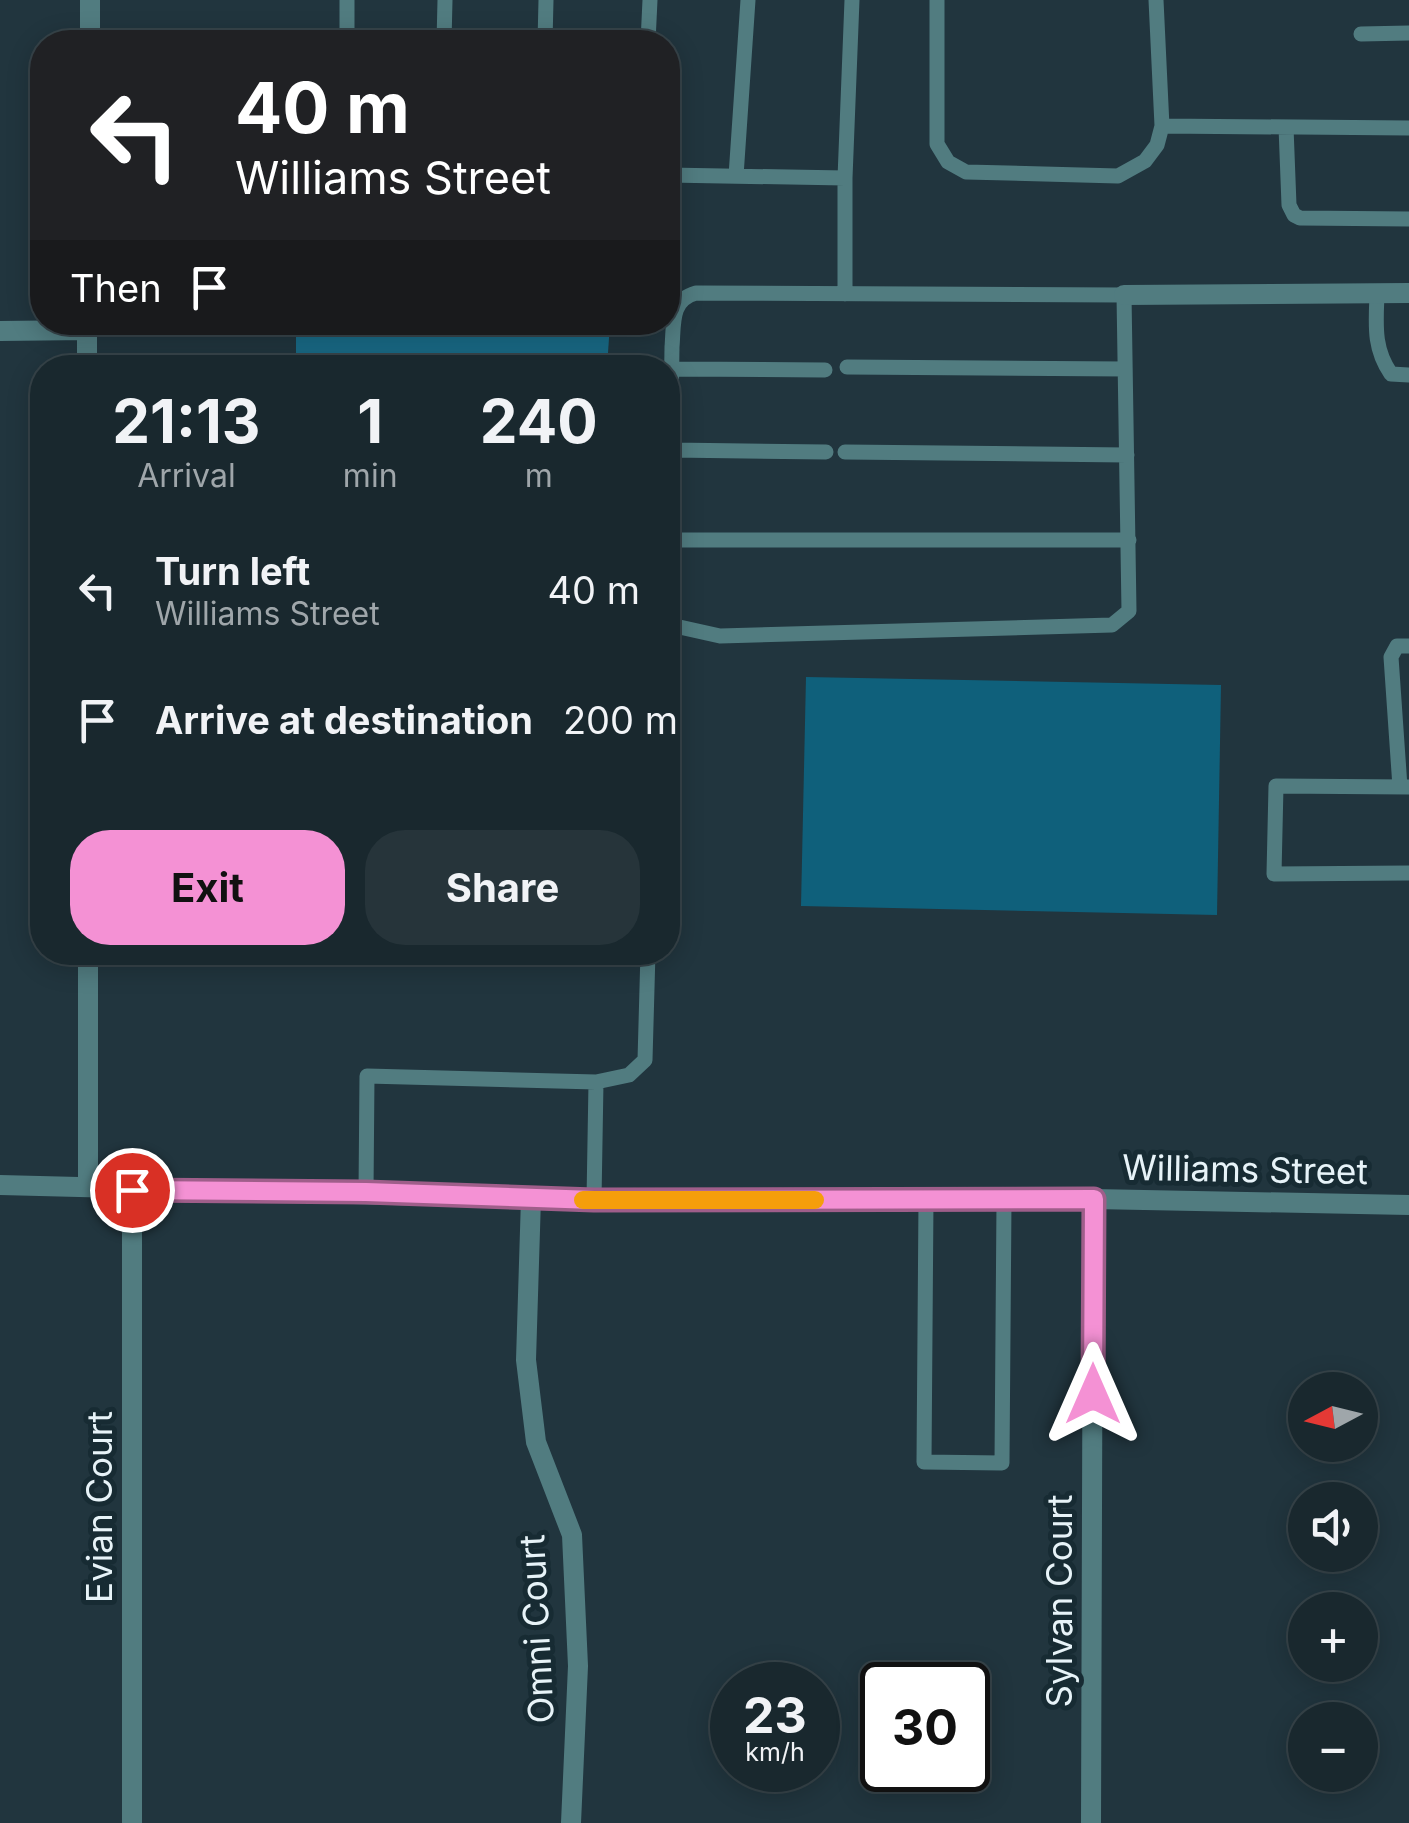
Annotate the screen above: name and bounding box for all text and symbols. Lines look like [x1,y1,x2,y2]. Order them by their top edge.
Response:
text: 40 m [235,65,410,150]
icon: left [70,70,200,200]
text: Williams Street [235,150,551,205]
icon: arrive [182,260,237,315]
text: Then [70,265,162,311]
text: 21:13 [112,385,261,457]
text: 1 [357,385,383,457]
text: 240 [480,385,598,457]
text: Arrival [137,456,236,495]
text: min [343,456,398,495]
text: m [525,456,553,495]
text: Turn left [155,548,310,594]
icon: left [70,563,125,618]
text: 40 m [548,567,640,613]
text: Williams Street [155,594,380,633]
icon: arrive [70,693,125,748]
text: Arrive at destination [155,697,533,743]
text: 200 m [563,697,678,743]
button: Exit [70,830,345,945]
button: Share [365,830,640,945]
street label: Williams Street [1122,1146,1368,1192]
pin [90,1148,175,1233]
icon: arrive [105,1163,160,1218]
position arrow [1041,1342,1145,1446]
north arrow [1288,1372,1378,1462]
map controls [1288,1372,1378,1792]
street label: Evian Court [78,1411,120,1603]
button: sound [1288,1482,1378,1572]
street label: Sylvan Court [1038,1494,1080,1708]
street label: Omni Court [510,1534,562,1724]
button: + [1288,1592,1378,1682]
speed limit sign: 30 [860,1662,990,1792]
text: 23 [743,1685,807,1745]
button: − [1288,1702,1378,1792]
text: km/h [745,1737,805,1767]

